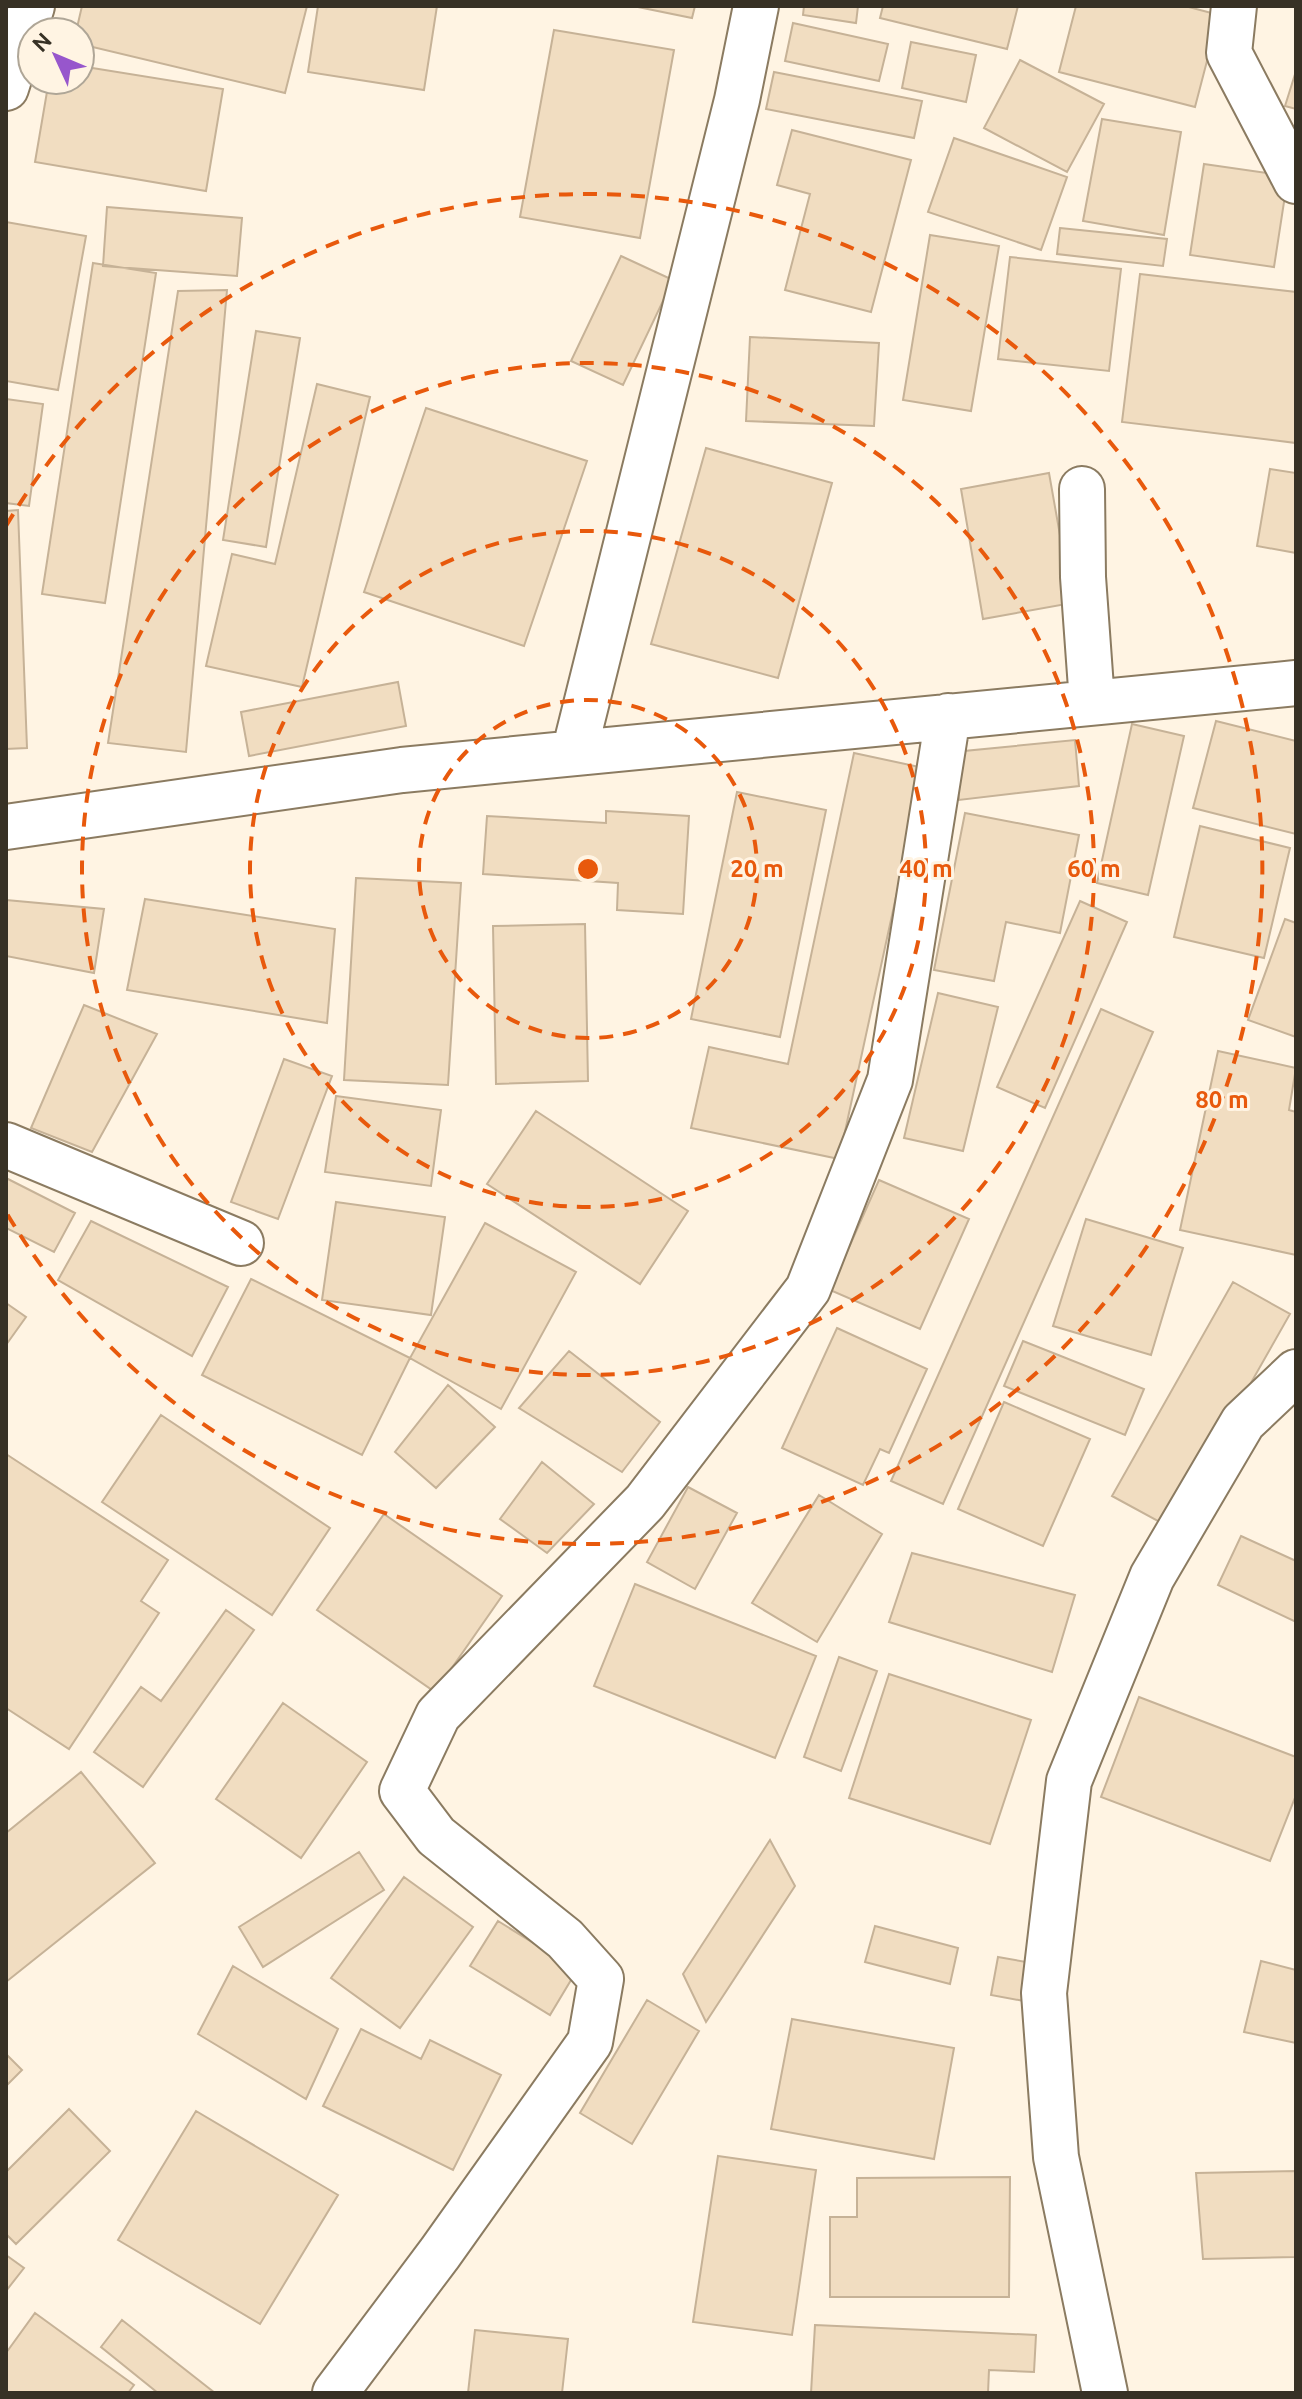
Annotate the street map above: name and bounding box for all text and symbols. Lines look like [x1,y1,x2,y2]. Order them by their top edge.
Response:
north arrow [16,16,96,96]
text: N [27,27,56,56]
centre of rings [574,855,602,883]
text: 20 m [730,855,784,882]
text: 40 m [899,855,953,882]
text: 60 m [1067,855,1121,882]
text: 80 m [1195,1086,1249,1113]

